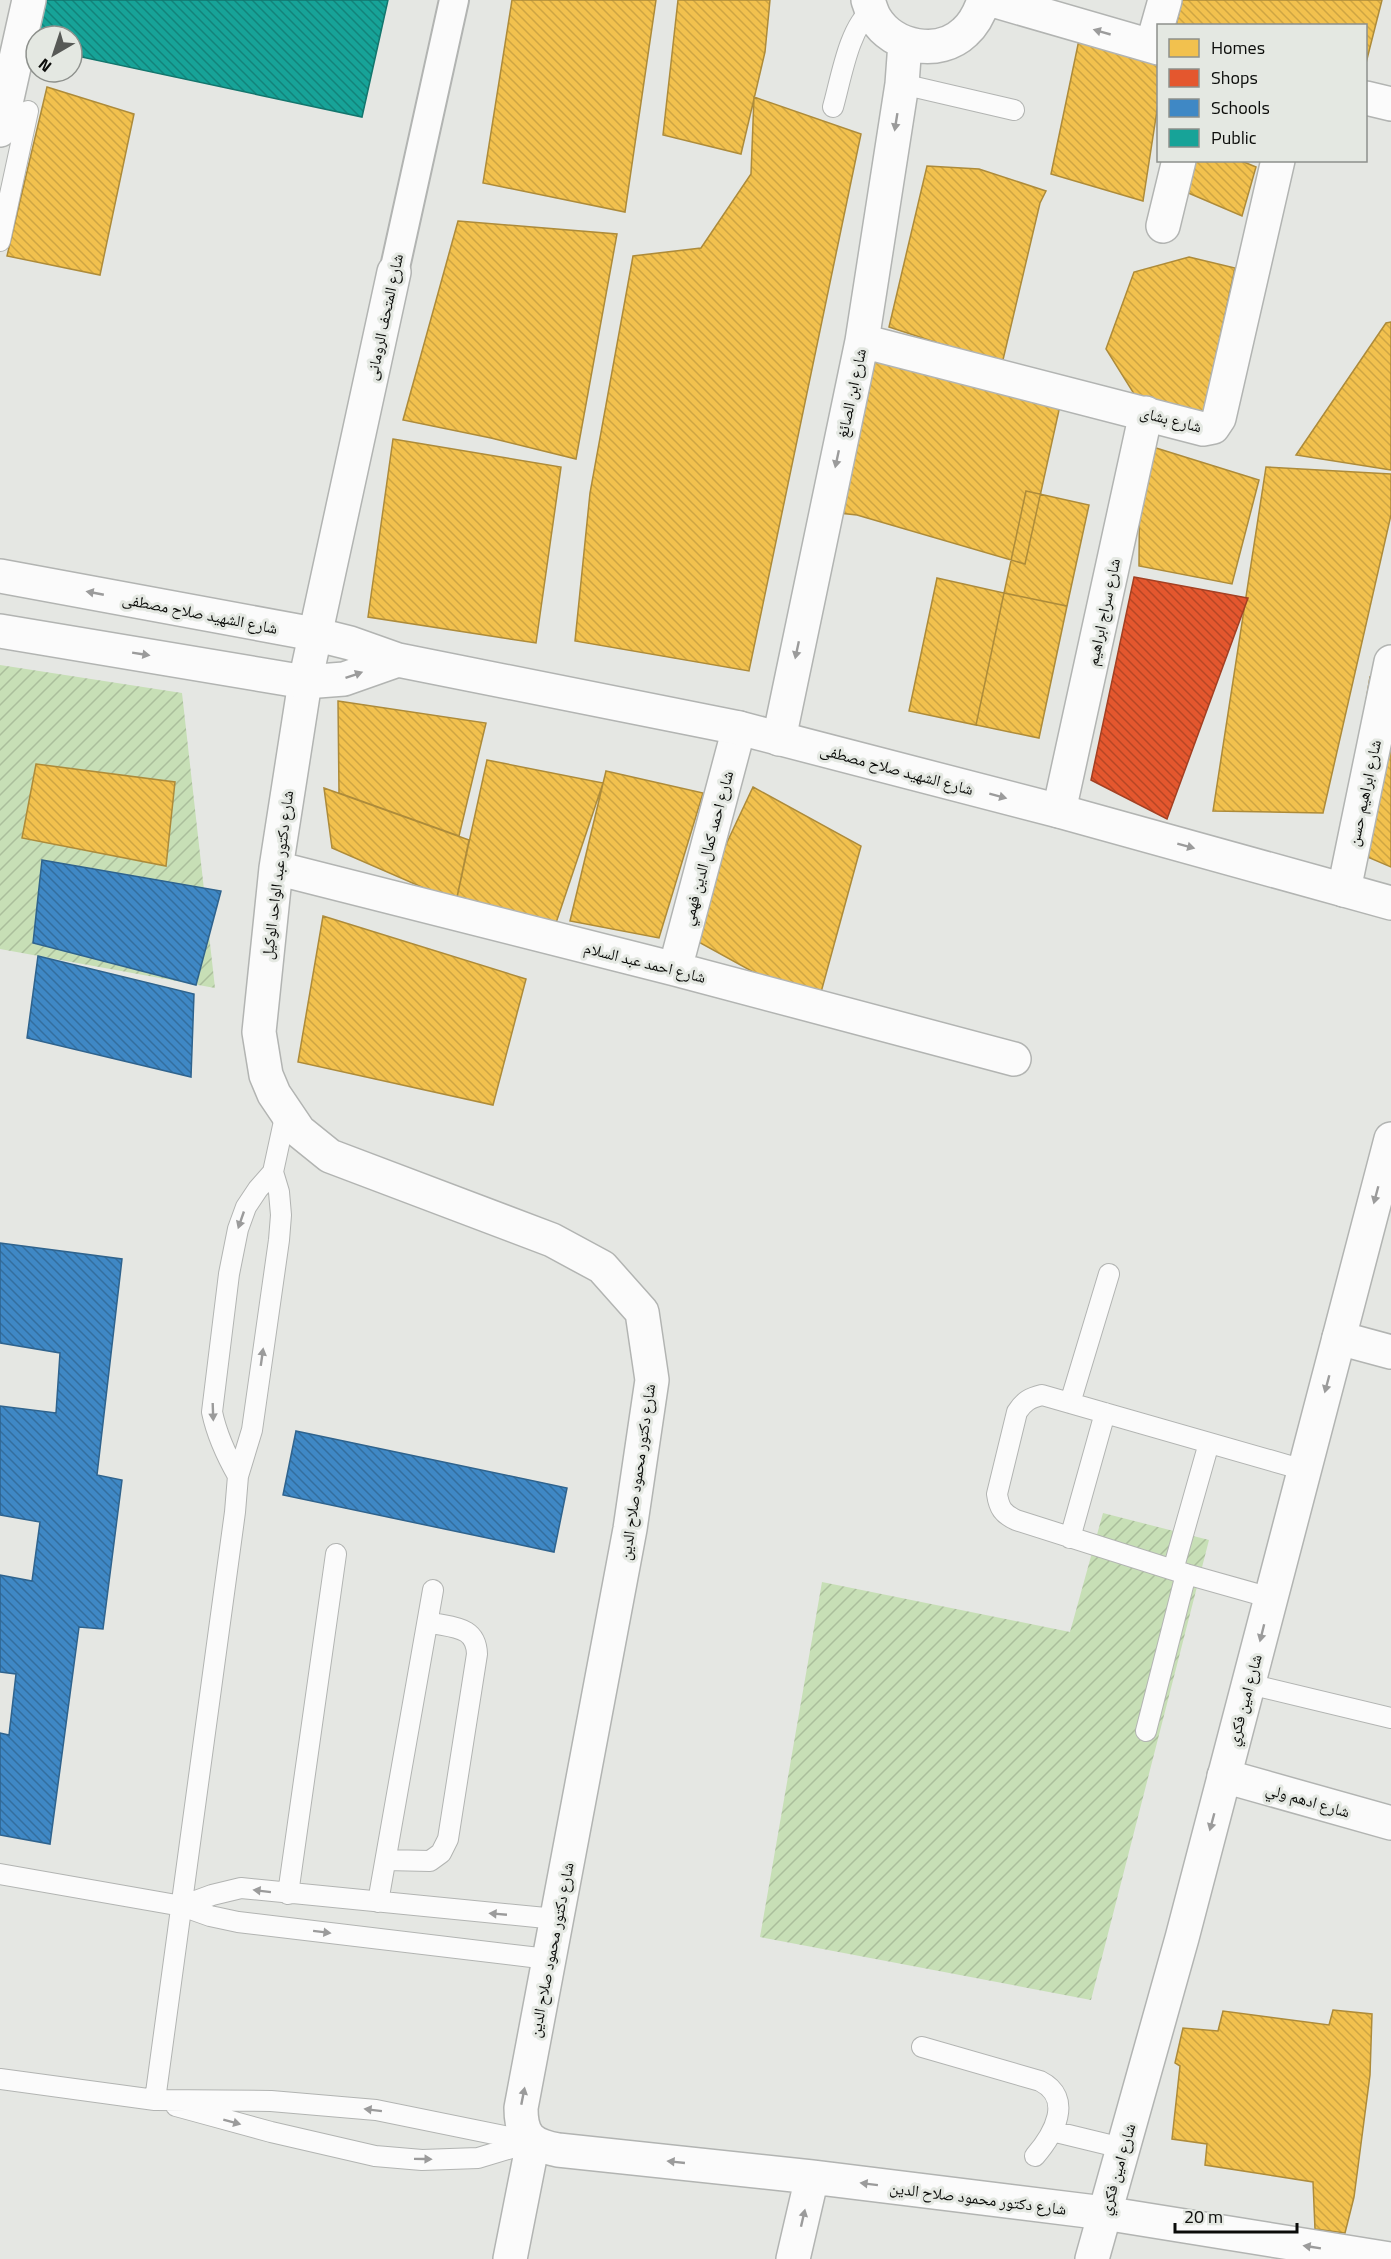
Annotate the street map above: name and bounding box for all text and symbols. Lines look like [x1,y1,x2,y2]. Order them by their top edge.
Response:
north arrow [24,24,84,84]
legend [1157,24,1367,162]
one-way arrow [1093,27,1111,36]
text: Homes [1211,34,1265,61]
text: N [33,53,56,78]
text: Shops [1211,64,1258,91]
text: Schools [1211,94,1270,121]
one-way arrow [892,113,901,132]
text: Public [1211,124,1257,151]
street label: شارع المتحف الرومانى [359,252,409,382]
street label: شارع ابن الصائغ [830,346,872,440]
street label: شارع بشاى [1138,400,1204,438]
one-way arrow [832,450,841,469]
street label: شارع سراج ابراهيم [1080,556,1126,668]
street label: شارع الشهيد صلاح مصطفى [120,586,280,640]
one-way arrow [86,588,105,597]
one-way arrow [792,641,801,660]
one-way arrow [131,650,150,659]
one-way arrow [345,670,363,680]
street label: شارع الشهيد صلاح مصطفى [818,737,976,801]
street label: شارع ابراهيم حسن [1341,737,1387,849]
street label: شارع احمد كمال الدين فهمي [675,768,740,928]
street label: شارع دكتور عبد الواحد الوكيل [255,789,299,961]
one-way arrow [989,791,1007,801]
one-way arrow [1177,842,1195,852]
street label: شارع احمد عبد السلام [582,935,708,989]
one-way arrow [1371,1186,1381,1204]
one-way arrow [236,1211,246,1229]
one-way arrow [258,1347,267,1366]
one-way arrow [1322,1375,1331,1393]
street label: شارع دكتور محمود صلاح الدين [613,1382,661,1562]
one-way arrow [209,1403,218,1422]
one-way arrow [1256,1624,1266,1643]
street label: شارع امين فكري [1220,1651,1269,1749]
street label: شارع ادهم ولي [1263,1777,1353,1824]
one-way arrow [1207,1813,1217,1831]
street label: شارع دكتور محمود صلاح الدين [522,1860,580,2040]
one-way arrow [253,1886,272,1896]
one-way arrow [489,1909,508,1919]
one-way arrow [312,1927,331,1937]
one-way arrow [519,2086,528,2105]
one-way arrow [363,2106,382,2115]
one-way arrow [223,2117,241,2127]
street label: شارع امين فكري [1092,2120,1143,2218]
one-way arrow [413,2154,432,2164]
one-way arrow [666,2158,685,2167]
street label: شارع دكتور محمود صلاح الدين [888,2175,1068,2221]
one-way arrow [860,2179,879,2189]
scale bar [1175,2196,1296,2234]
text: 20 m [1184,2203,1223,2230]
one-way arrow [798,2209,808,2227]
one-way arrow [1302,2242,1321,2251]

